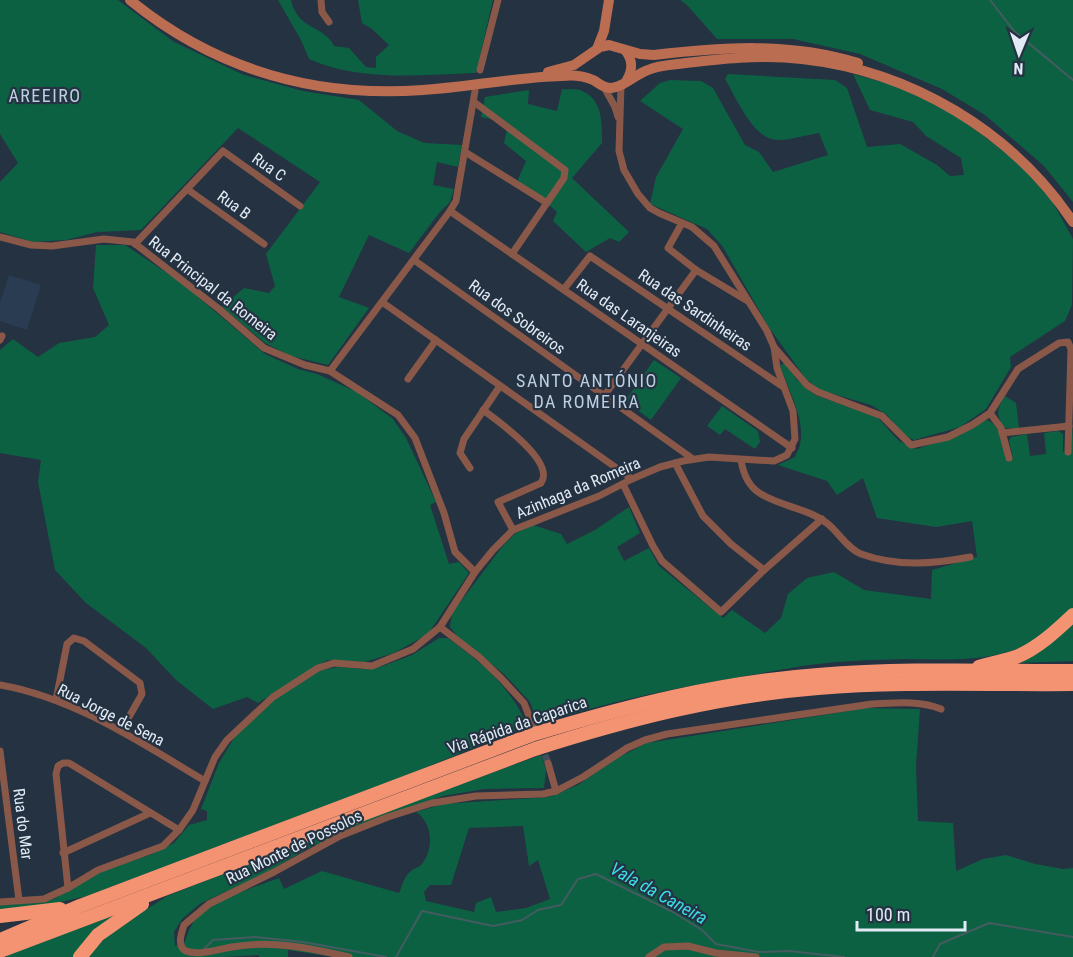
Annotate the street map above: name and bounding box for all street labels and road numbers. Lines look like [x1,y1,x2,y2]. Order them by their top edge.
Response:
street label: Rua C [249,149,289,185]
street label: Rua B [214,187,254,223]
street label: Rua Principal da Romeira [145,232,281,344]
street label: Rua das Sardinheiras [635,265,755,355]
street label: Rua das Laranjeiras [573,275,685,361]
street label: Rua dos Sobreiros [465,276,569,358]
street label: Azinhaga da Romeira [513,453,643,523]
street label: Rua Jorge de Sena [54,680,168,750]
street label: Via Rápida da Caparica [445,692,589,758]
street label: Rua do Mar [9,787,37,861]
street label: Rua Monte de Possolos [223,806,365,888]

